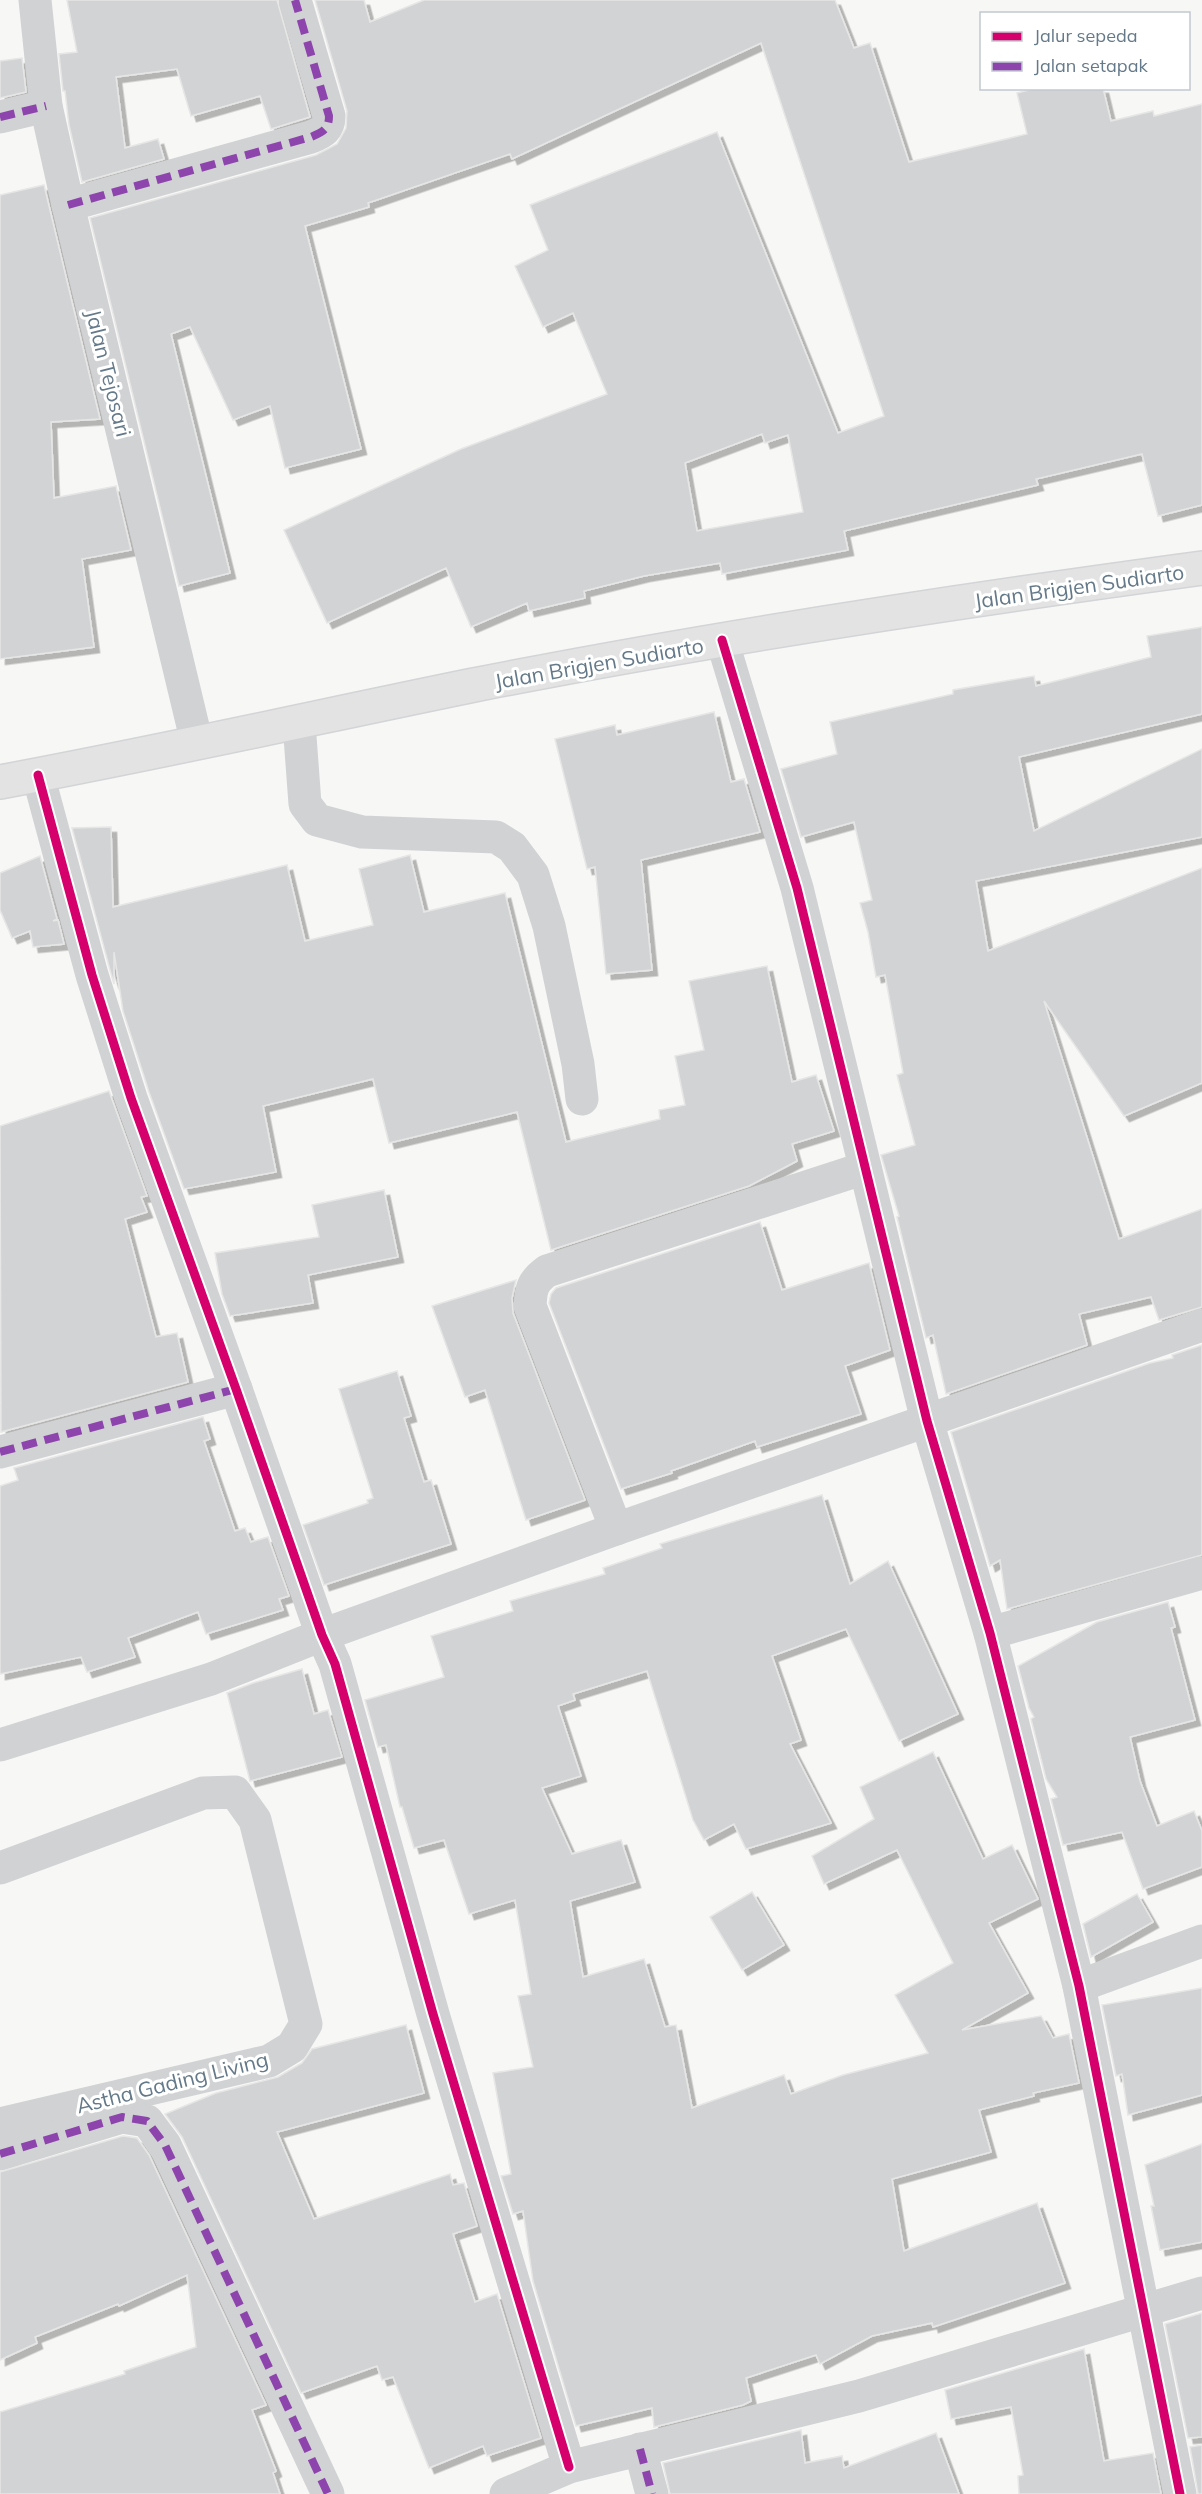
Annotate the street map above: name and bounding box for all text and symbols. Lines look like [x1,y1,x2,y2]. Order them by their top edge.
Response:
legend [980,12,1190,90]
text: Jalur sepeda [1034,24,1138,47]
text: Jalan setapak [1034,54,1148,77]
street label: Jalan Tejosari [81,307,137,439]
street label: Jalan Brigjen Sudiarto [972,558,1186,614]
street label: Jalan Brigjen Sudiarto [493,632,705,694]
street label: Astha Gading Living [73,2046,271,2118]

